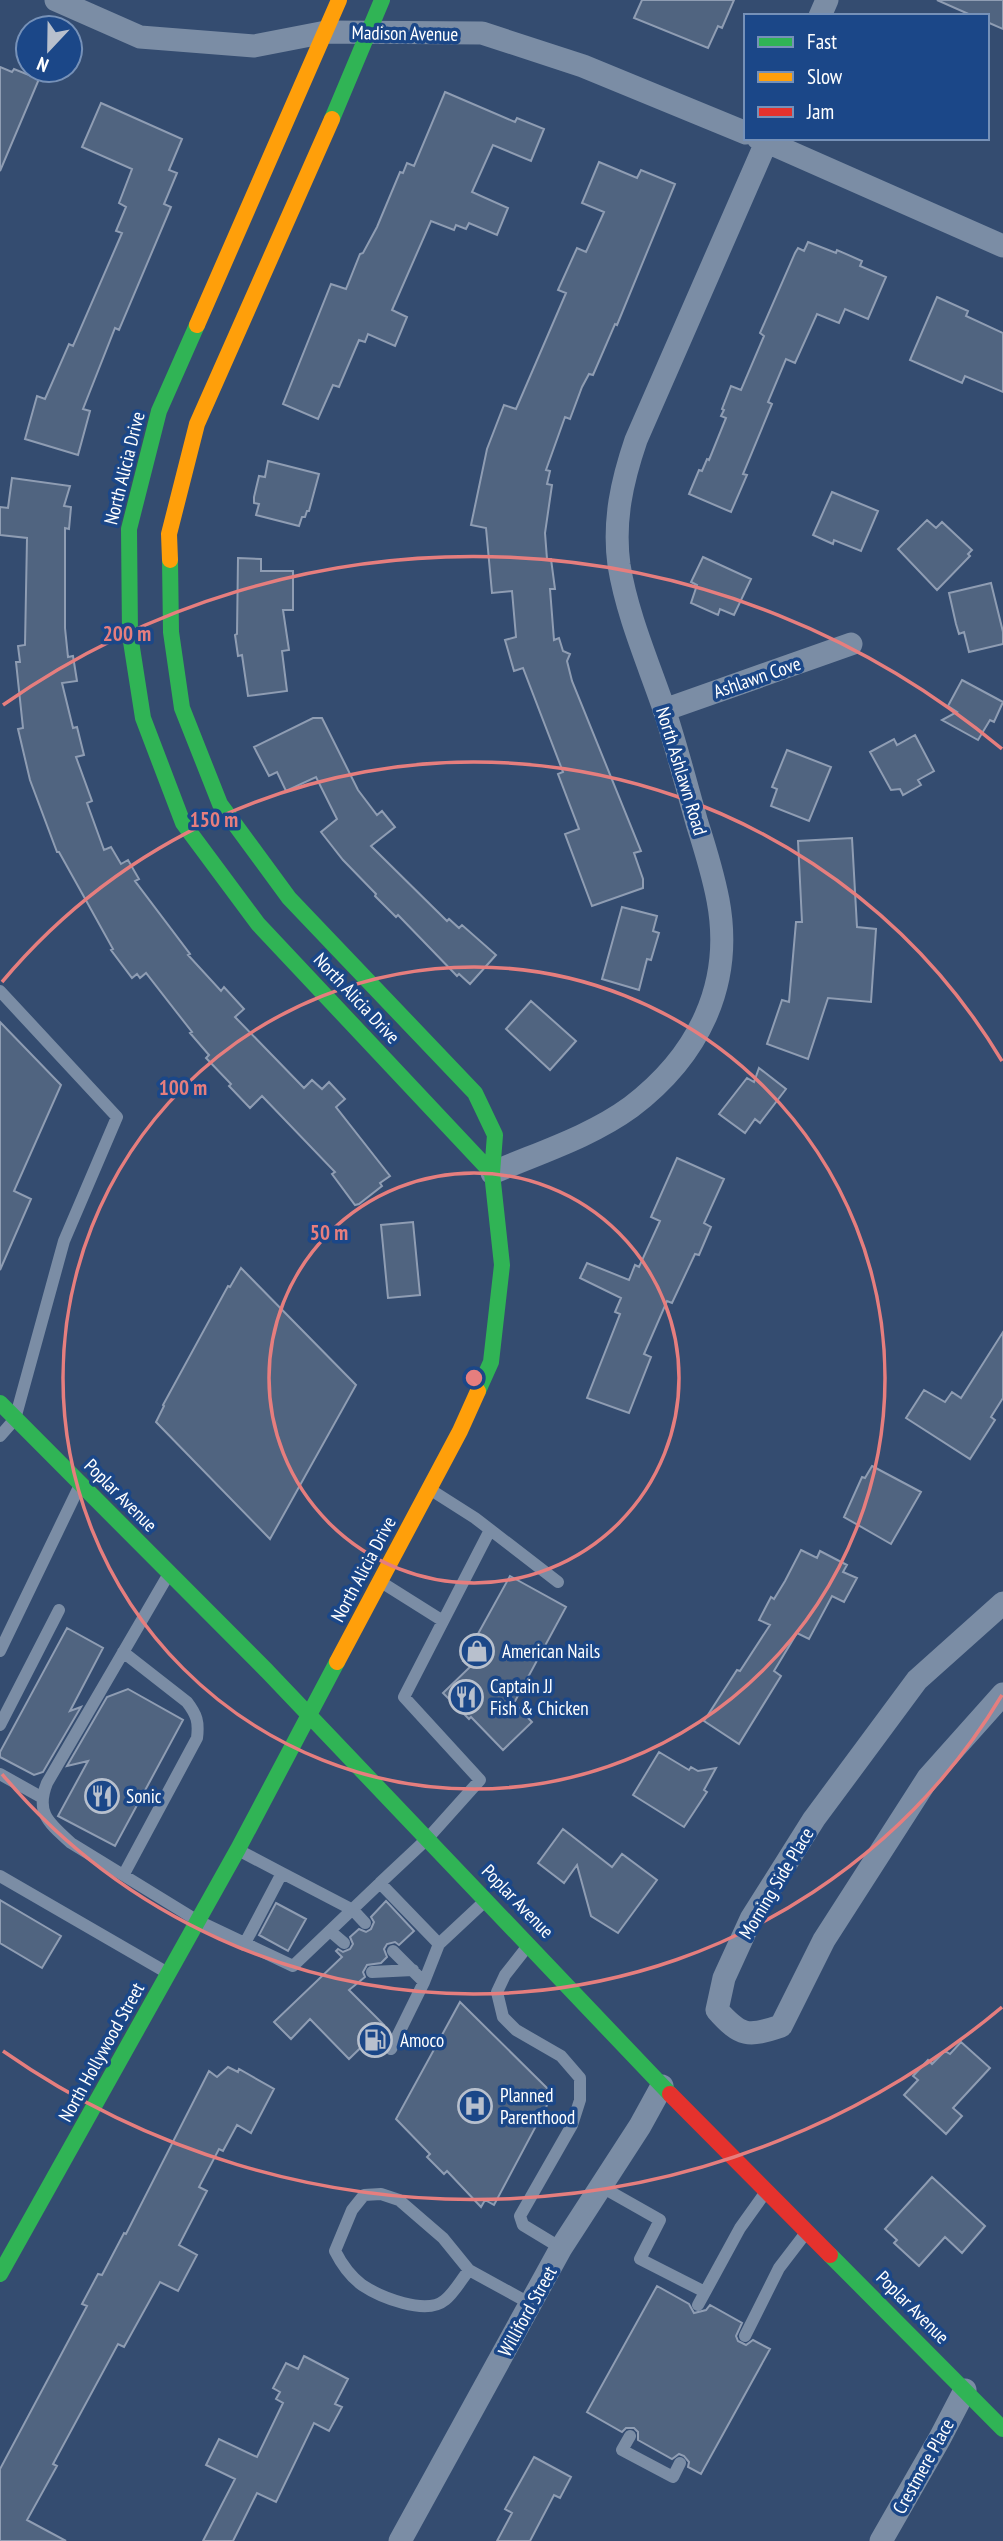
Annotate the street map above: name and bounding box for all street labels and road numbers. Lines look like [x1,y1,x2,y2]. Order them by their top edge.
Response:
street label: Madison Avenue [352,20,459,46]
street label: North Alicia Drive [98,409,150,527]
street label: Ashlawn Cove [710,651,804,703]
street label: North Ashlawn Road [651,704,713,838]
street label: North Alicia Drive [309,947,405,1049]
street label: Poplar Avenue [80,1454,163,1537]
street label: North Alicia Drive [325,1512,401,1626]
street label: Morning Side Place [733,1823,819,1943]
street label: Poplar Avenue [477,1859,559,1943]
street label: North Hollywood Street [53,1978,150,2126]
street label: Williford Street [492,2261,562,2360]
street label: Poplar Avenue [872,2266,955,2349]
street label: Crestmere Place [887,2414,959,2518]

